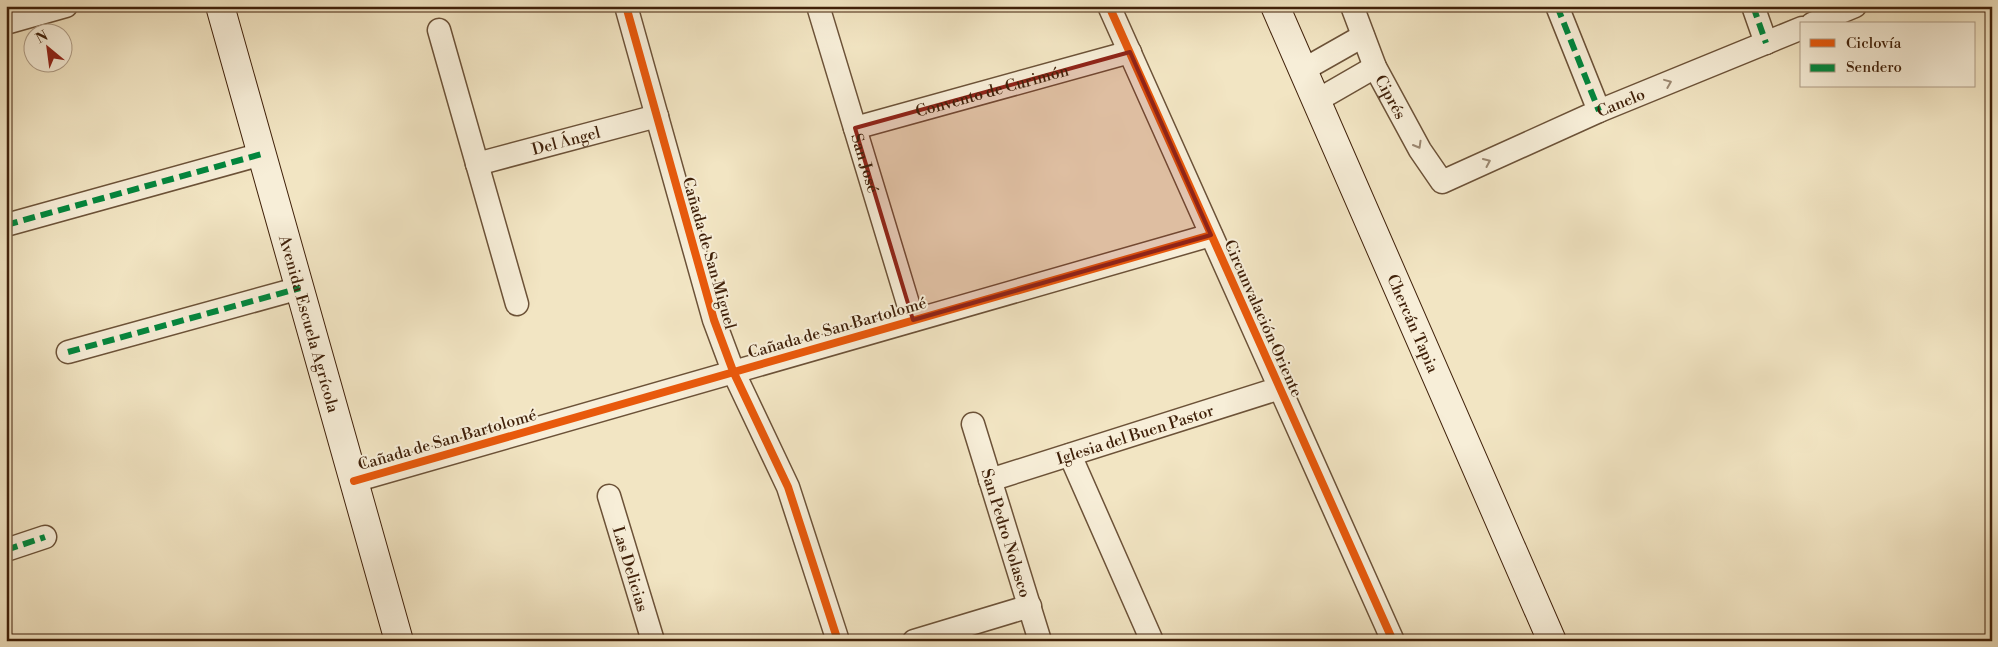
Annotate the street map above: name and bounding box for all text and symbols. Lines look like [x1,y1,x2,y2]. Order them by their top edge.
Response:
north arrow [22,22,72,72]
legend [1800,22,1976,88]
text: N [33,27,51,48]
text: Ciclovía [1846,34,1902,53]
text: Sendero [1846,58,1902,77]
street label: Convento de Curimón [913,60,1072,122]
street label: Ciprés [1370,72,1410,123]
one-way arrow [1663,79,1672,89]
street label: Canelo [1594,84,1648,122]
street label: Del Ángel [530,123,603,160]
street label: San José [846,131,883,195]
one-way arrow [1411,140,1421,149]
one-way arrow [1482,157,1491,168]
street label: Cañada de San Miguel [678,175,740,332]
street label: Avenida Escuela Agrícola [274,232,343,416]
street label: Circunvalación Oriente [1219,237,1307,400]
street label: Chercán Tapia [1382,271,1443,377]
street label: Cañada de San Bartolomé [746,293,929,363]
street label: Iglesia del Buen Pastor [1054,401,1217,469]
street label: Cañada de San Bartolomé [356,405,539,475]
street label: San Pedro Nolasco [976,466,1035,600]
street label: Las Delicias [608,524,652,614]

